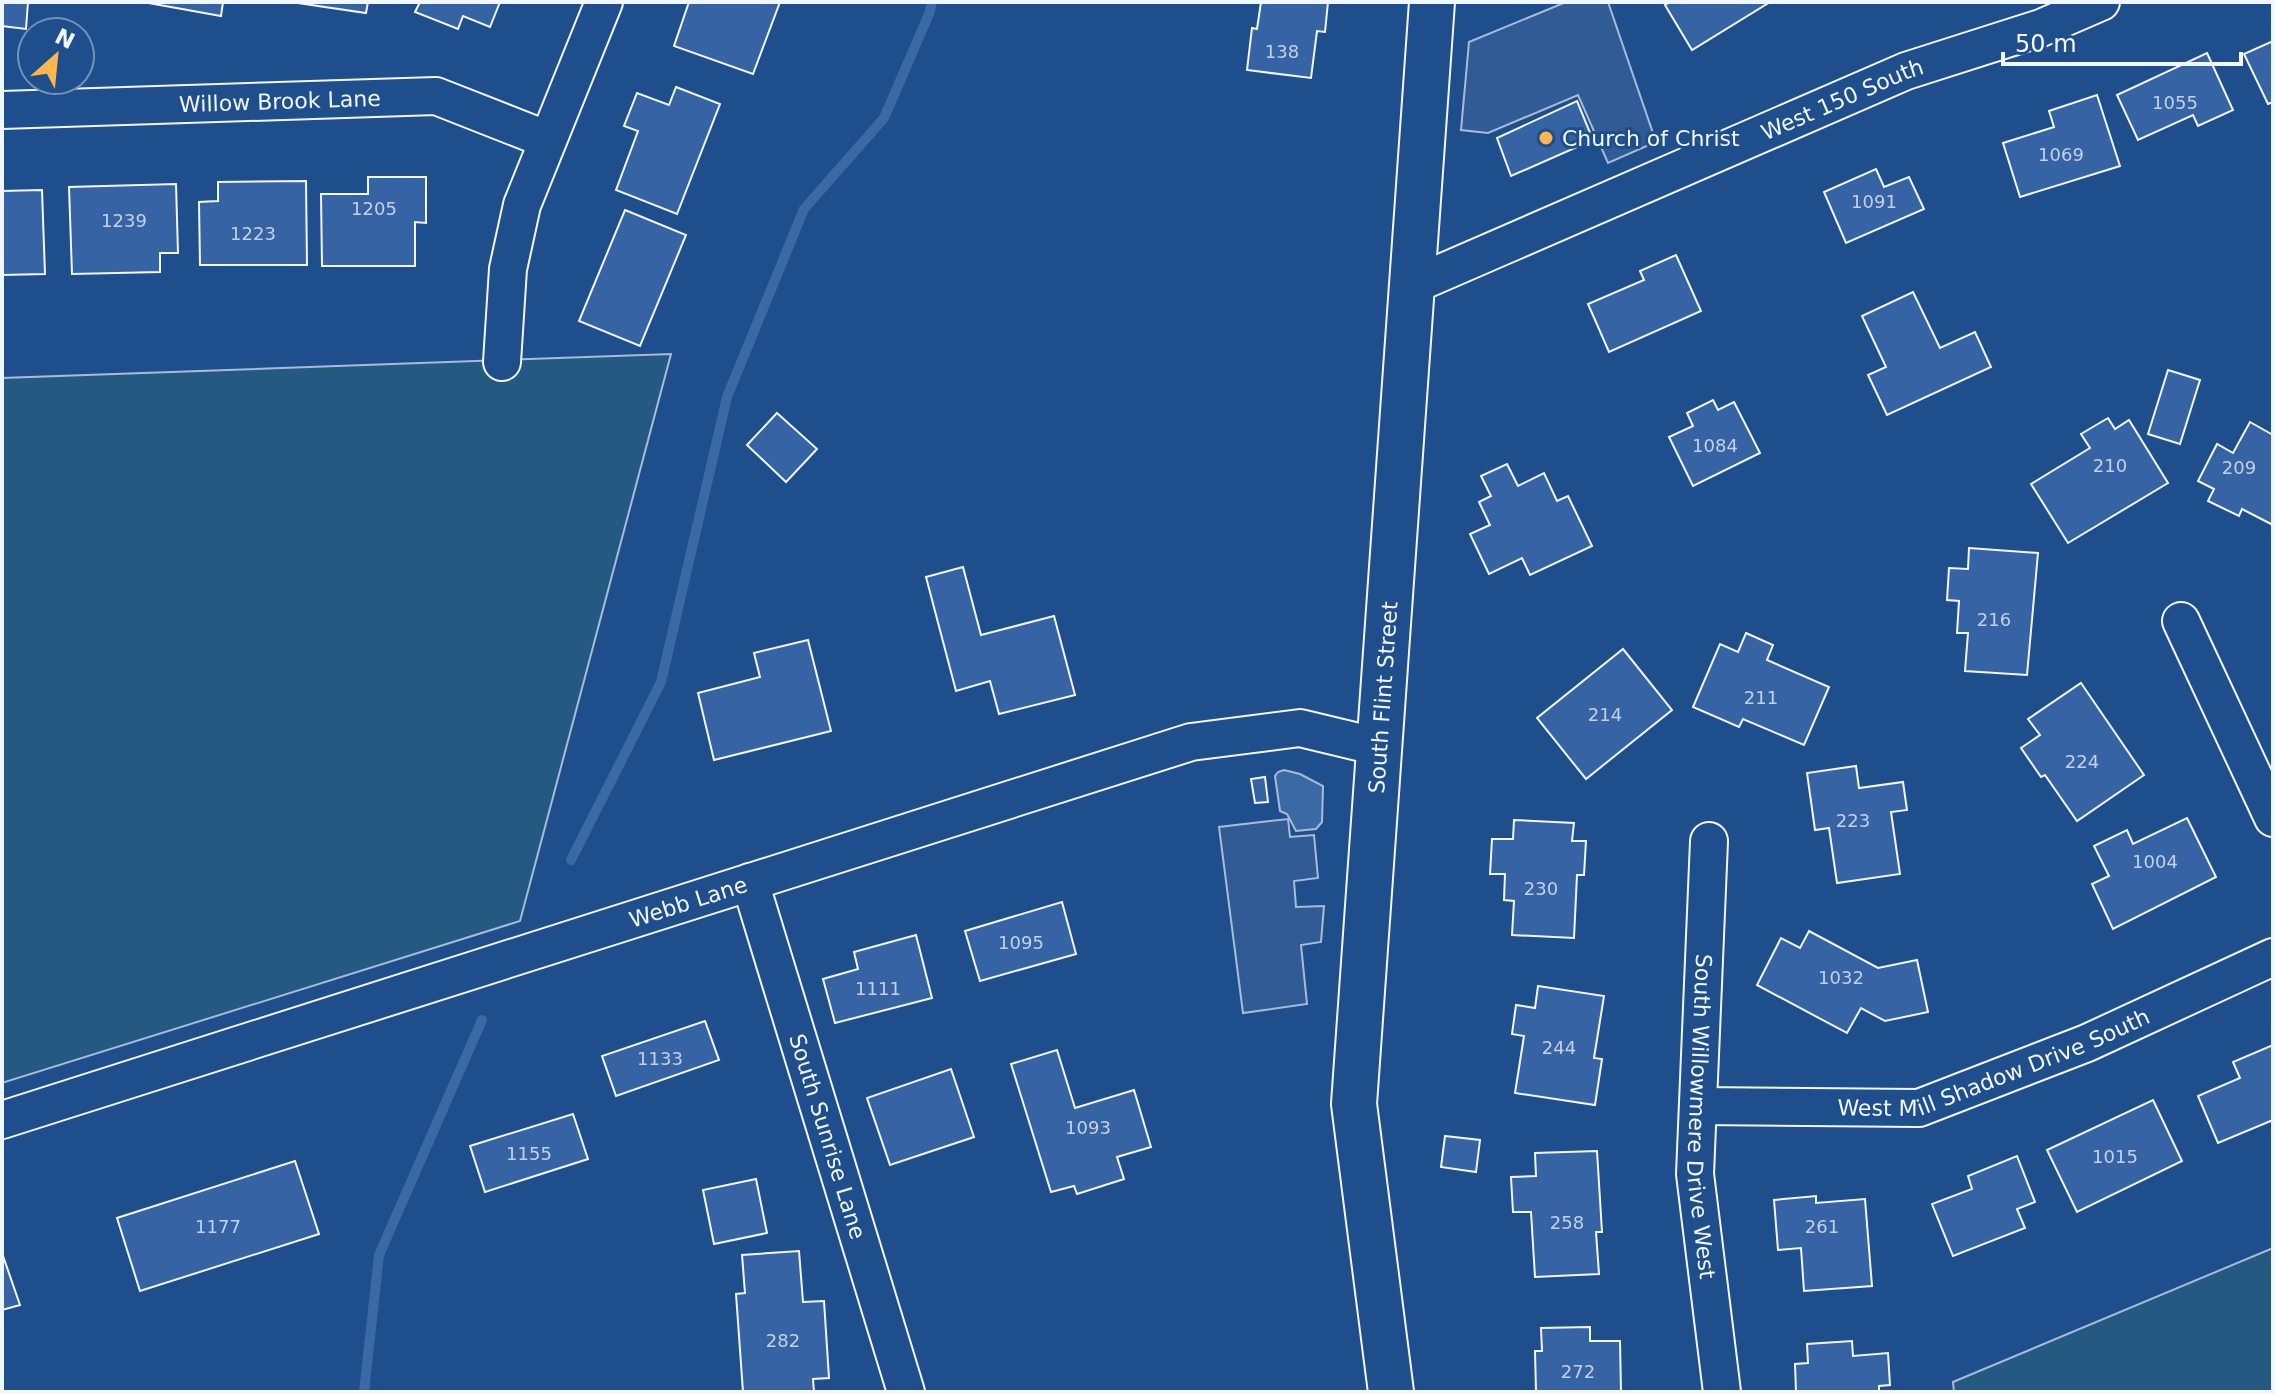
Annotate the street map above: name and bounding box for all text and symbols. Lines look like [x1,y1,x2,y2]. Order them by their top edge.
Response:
north arrow [16,16,96,96]
scale bar [2003,16,2241,66]
text: N [51,23,79,54]
text: 50 m [2015,30,2077,58]
house number: 138 [1265,41,1299,62]
street label: West 150 South [1757,54,1926,145]
street label: Willow Brook Lane [179,85,381,117]
house number: 1055 [2152,92,2198,113]
place label: Church of Christ [1562,126,1740,151]
marker: Church of Christ [1537,129,1555,147]
house number: 1069 [2038,144,2084,165]
house number: 1091 [1851,191,1897,212]
house number: 1205 [351,198,397,219]
house number: 1239 [101,210,147,231]
house number: 1223 [230,223,276,244]
house number: 1084 [1692,435,1738,456]
house number: 210 [2093,455,2127,476]
house number: 209 [2222,457,2256,478]
street label: South Flint Street [1364,600,1402,794]
house number: 216 [1977,609,2011,630]
house number: 211 [1744,687,1778,708]
house number: 214 [1588,704,1622,725]
house number: 224 [2065,751,2099,772]
house number: 223 [1836,810,1870,831]
house number: 1004 [2132,851,2178,872]
street label: Webb Lane [626,871,750,932]
house number: 230 [1524,878,1558,899]
house number: 1095 [998,932,1044,953]
street label: South Willowmere Drive West [1682,953,1720,1281]
house number: 1032 [1818,967,1864,988]
house number: 1111 [855,978,901,999]
street label: West Mill Shadow Drive South [1837,1003,2153,1120]
street label: South Sunrise Lane [785,1031,871,1242]
house number: 244 [1542,1037,1576,1058]
house number: 1133 [637,1048,683,1069]
house number: 1093 [1065,1117,1111,1138]
house number: 1155 [506,1143,552,1164]
house number: 1015 [2092,1146,2138,1167]
house number: 258 [1550,1212,1584,1233]
house number: 1177 [195,1216,241,1237]
house number: 261 [1805,1216,1839,1237]
house number: 282 [766,1330,800,1351]
house number: 272 [1561,1361,1595,1382]

